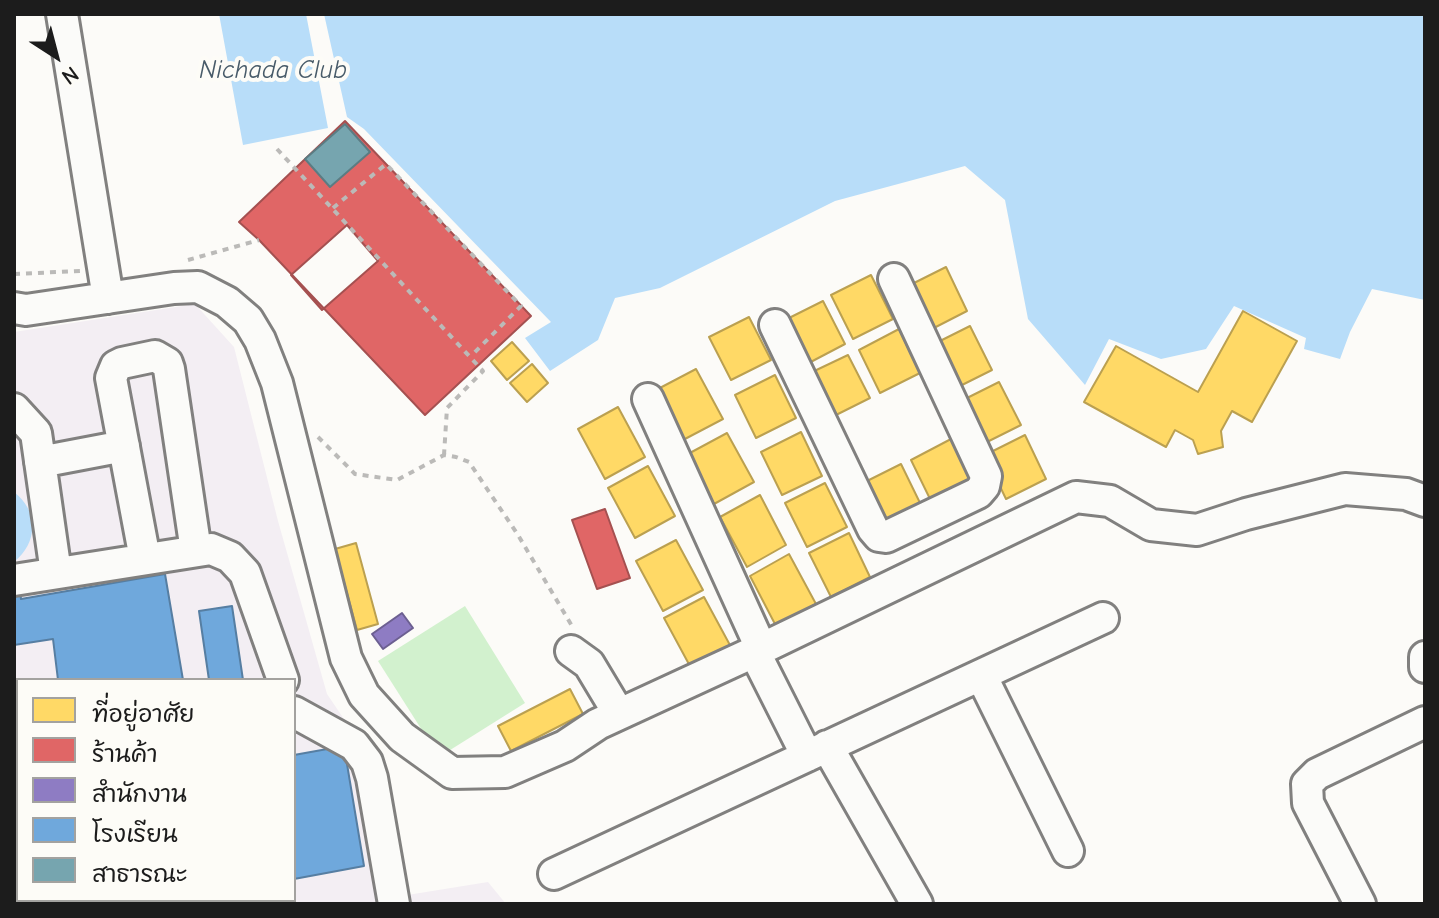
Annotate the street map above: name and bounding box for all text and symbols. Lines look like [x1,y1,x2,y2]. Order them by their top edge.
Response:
north arrow [16,16,96,96]
water label: Nichada Club [199,55,347,87]
text: N [57,61,84,90]
legend [16,678,296,902]
text: ที่อยู่อาศัย [92,700,194,728]
text: ร้านค้า [92,740,158,768]
text: สำนักงาน [92,780,187,808]
text: โรงเรียน [92,820,178,848]
text: สาธารณะ [92,860,187,888]

